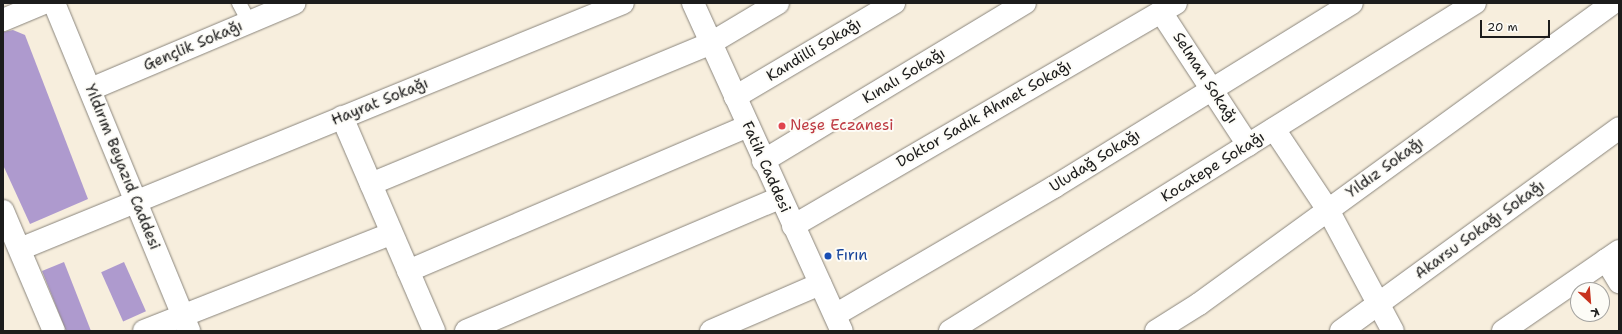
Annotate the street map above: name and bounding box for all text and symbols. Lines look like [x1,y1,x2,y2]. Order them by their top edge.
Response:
scale bar [1482,12,1552,38]
street label: Kandilli Sokağı [763,15,865,85]
street label: Gençlik Sokağı [141,17,245,75]
text: 20 m [1487,19,1518,35]
street label: Selman Sokağı [1169,29,1241,127]
street label: Kınalı Sokağı [859,44,949,108]
street label: Doktor Sadık Ahmet Sokağı [893,56,1075,172]
street label: Hayrat Sokağı [329,74,431,130]
street label: Yıldırım Beyazıd Caddesi [81,82,163,252]
place label: Neşe Eczanesi [790,117,893,135]
street label: Fatih Caddesi [738,118,794,216]
marker: Neşe Eczanesi [777,121,787,131]
street label: Uludağ Sokağı [1046,126,1144,196]
street label: Kocatepe Sokağı [1158,128,1268,206]
street label: Yıldız Sokağı [1343,134,1427,202]
street label: Akarsu Sokağı Sokağı [1412,177,1548,283]
place label: Fırın [836,247,867,265]
marker: Fırın [823,251,833,261]
north arrow [1570,282,1610,322]
text: K [1588,304,1602,321]

